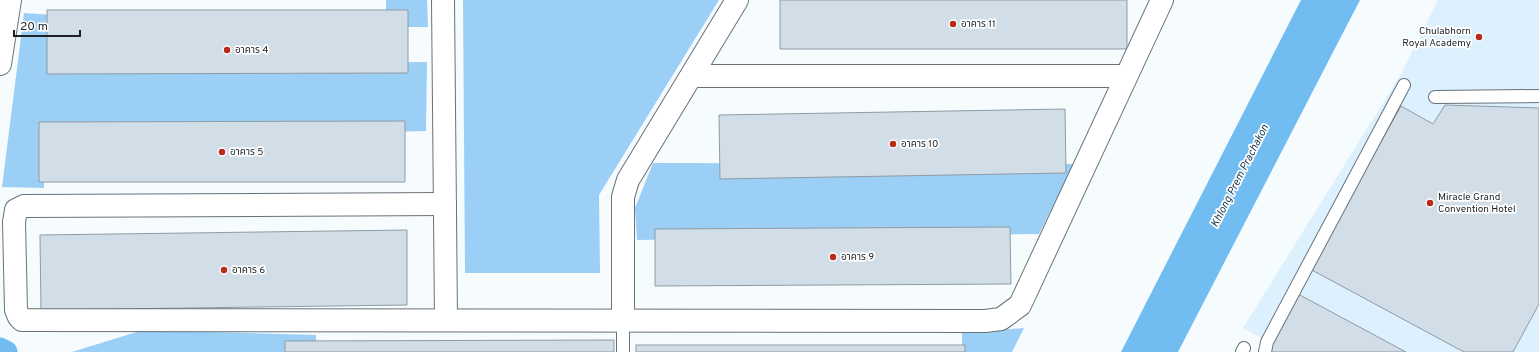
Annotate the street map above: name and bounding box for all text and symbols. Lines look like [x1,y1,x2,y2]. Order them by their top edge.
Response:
scale bar [14,12,80,38]
place label: อาคาร 11 [961,18,996,31]
text: 20 m [20,19,48,35]
marker: อาคาร 11 [948,19,958,29]
place label: Chulabhorn Royal Academy [1402,25,1471,50]
marker: Chulabhorn Royal Academy [1474,32,1484,42]
place label: อาคาร 4 [235,44,268,57]
marker: อาคาร 4 [222,45,232,55]
water label: Khlong Prem Prachakon [1208,122,1272,230]
place label: อาคาร 10 [901,138,938,151]
marker: อาคาร 10 [888,139,898,149]
place label: อาคาร 5 [230,146,263,159]
marker: อาคาร 5 [217,147,227,157]
place label: Miracle Grand Convention Hotel [1438,191,1516,216]
marker: Miracle Grand Convention Hotel [1425,198,1435,208]
place label: อาคาร 9 [841,251,874,264]
marker: อาคาร 9 [828,252,838,262]
place label: อาคาร 6 [232,264,265,277]
marker: อาคาร 6 [219,265,229,275]

